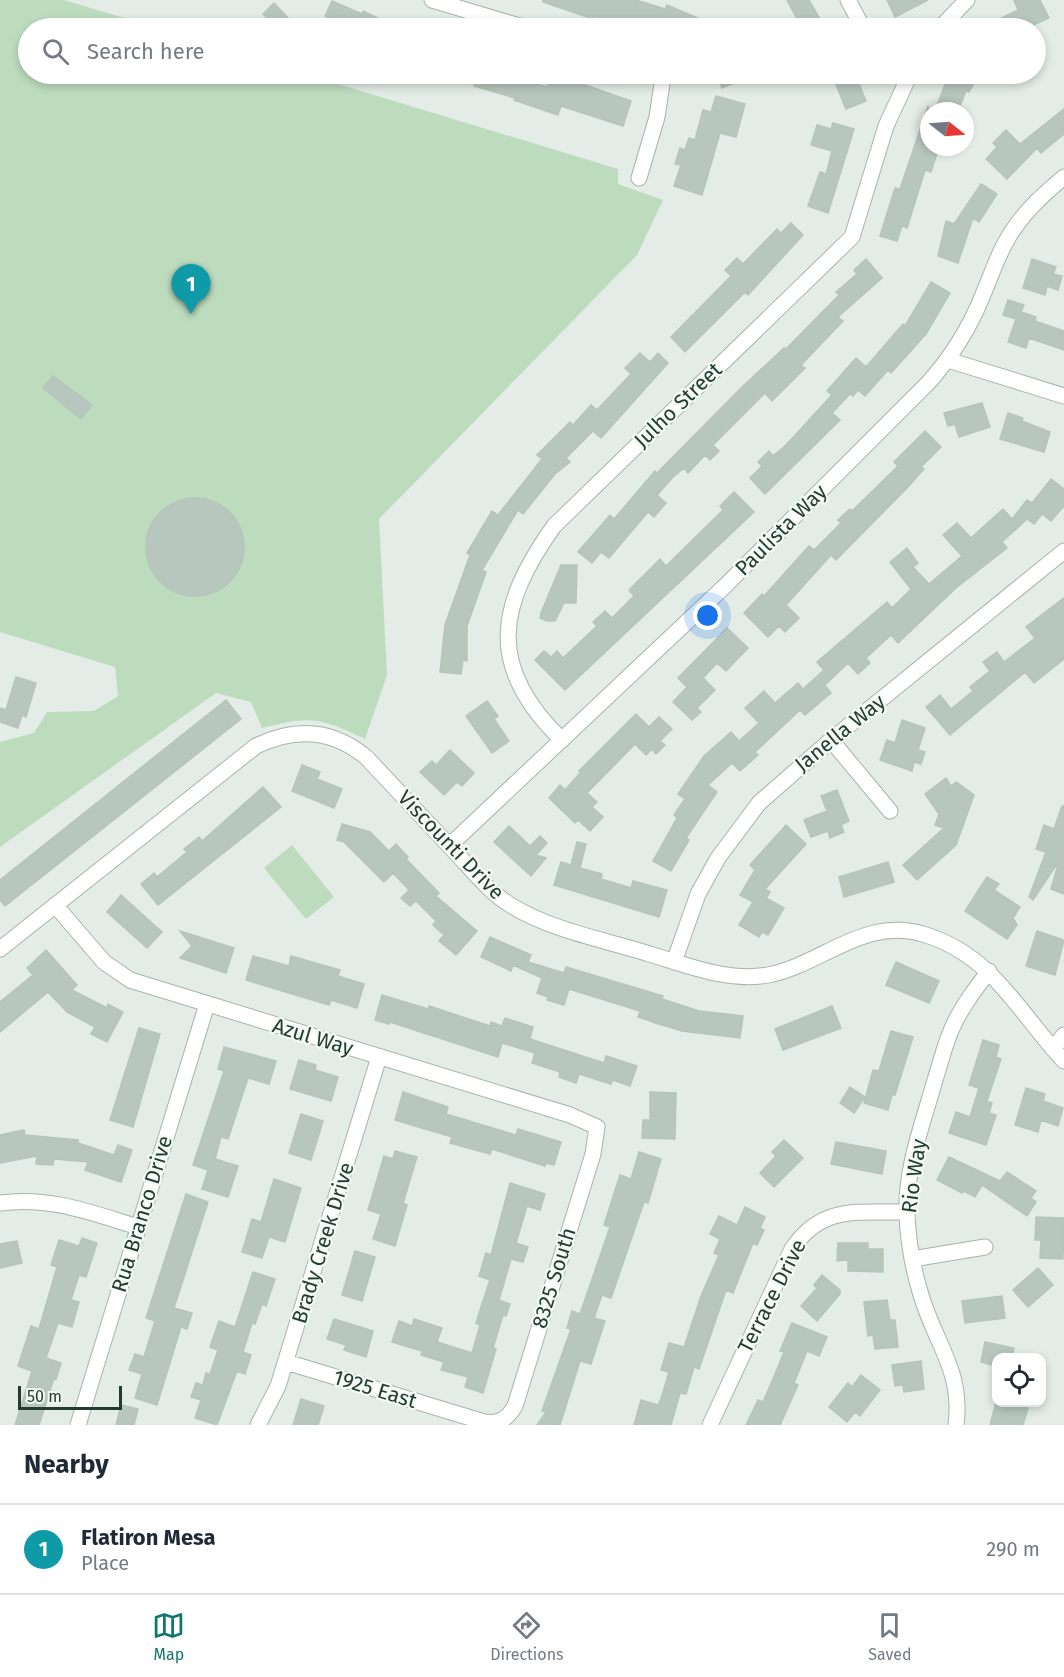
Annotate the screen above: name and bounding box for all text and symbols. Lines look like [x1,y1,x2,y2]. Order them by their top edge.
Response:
search box [18,18,1046,84]
icon: search [39,35,72,68]
text: Search here [87,38,205,65]
north arrow [920,102,974,156]
pin: 1 [172,264,210,314]
street label: Julho Street [629,356,728,453]
street label: Paulista Way [730,478,833,581]
your location [693,601,722,630]
street label: Janella Way [789,688,891,777]
street label: Viscounti Drive [392,785,510,905]
street label: Azul Way [269,1012,357,1062]
street label: Rua Branco Drive [106,1133,178,1295]
street label: Rio Way [896,1137,932,1215]
street label: Brady Creek Drive [286,1159,360,1327]
street label: 8325 South [526,1224,582,1332]
street label: Terrace Drive [732,1235,812,1357]
map controls [992,1353,1046,1407]
button: locate [992,1353,1046,1407]
street label: 1925 East [330,1364,420,1414]
scale bar [18,1383,122,1410]
text: 50 m [27,1387,62,1406]
text: Nearby [24,1449,109,1480]
text: Flatiron Mesa [81,1524,216,1551]
text: 1 [39,1537,48,1561]
text: 290 m [986,1537,1040,1561]
text: Place [81,1551,129,1575]
tab: Map [152,1609,185,1664]
tab: Directions [490,1609,564,1664]
tab: Saved [868,1609,912,1664]

